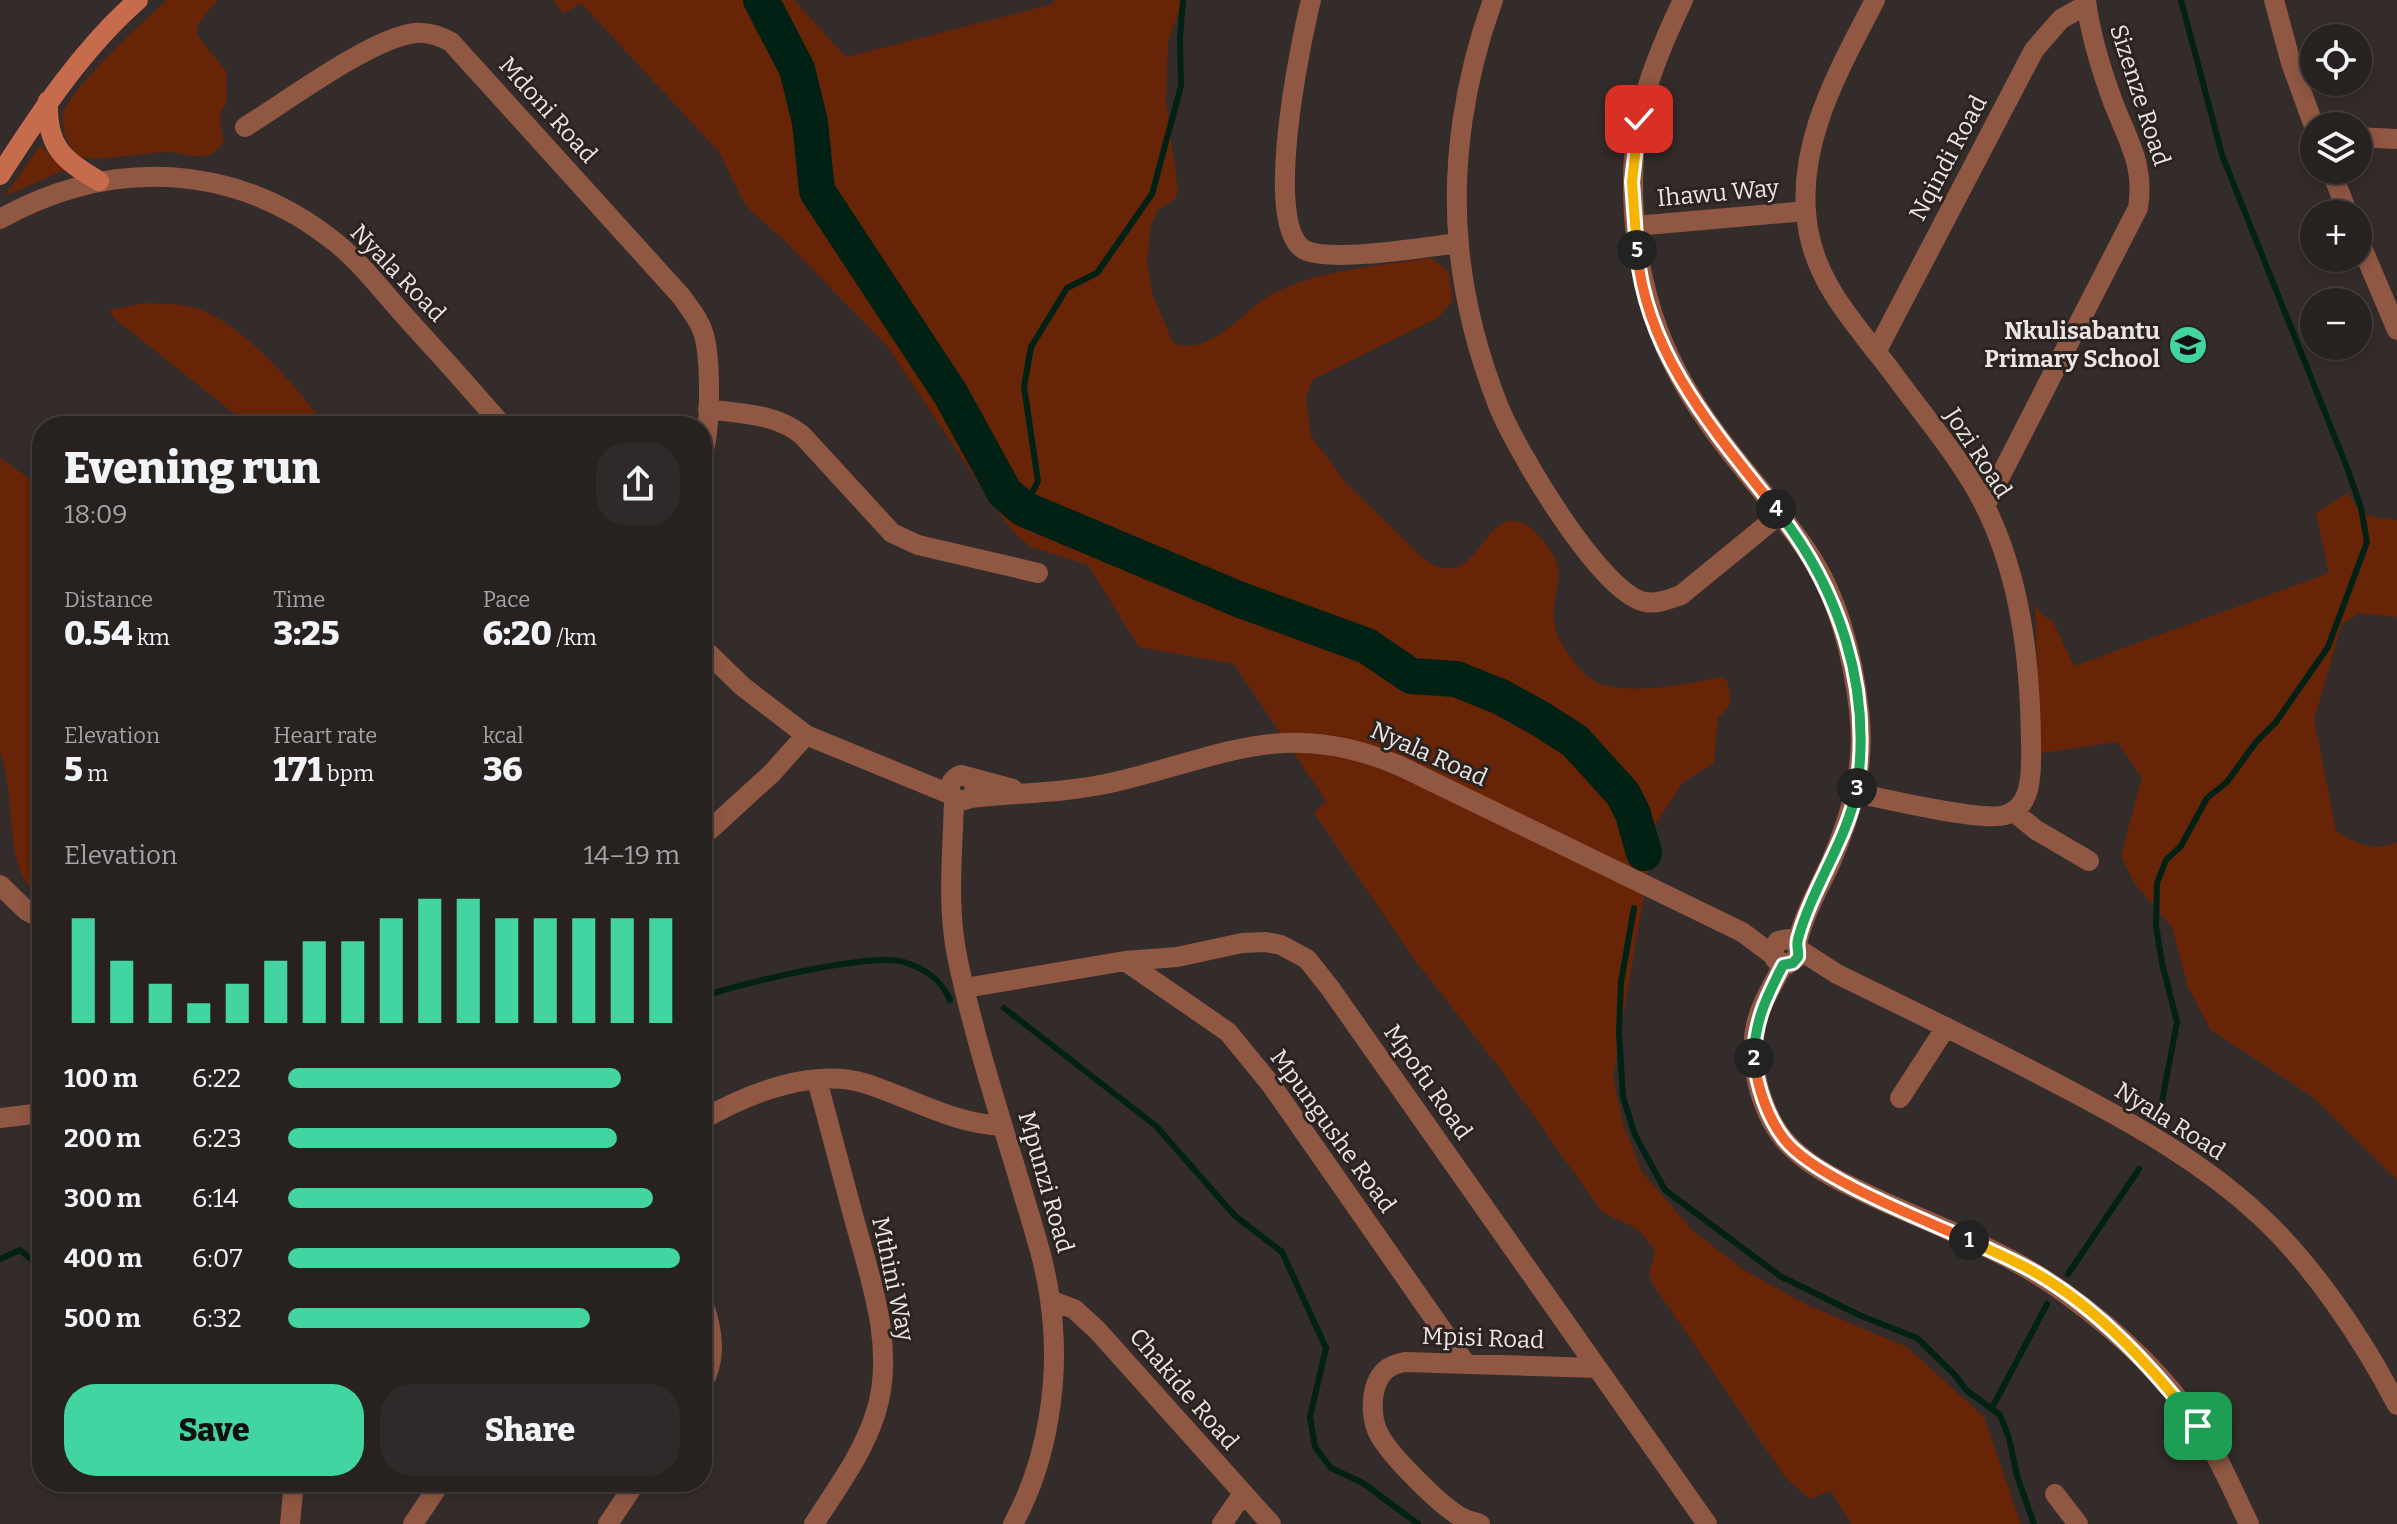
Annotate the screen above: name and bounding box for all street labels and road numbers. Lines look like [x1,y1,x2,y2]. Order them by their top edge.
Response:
street label: Sizenze Road [2104,21,2176,169]
street label: Mdoni Road [493,51,603,169]
street label: Nqindi Road [1903,91,1993,225]
street label: Ihawu Way [1656,174,1781,212]
street label: Nyala Road [345,218,451,328]
street label: Jozi Road [1938,402,2017,503]
street label: Nyala Road [1366,716,1492,792]
street label: Mpofu Road [1378,1019,1478,1145]
street label: Mpungushe Road [1264,1044,1402,1218]
street label: Nyala Road [2110,1076,2230,1166]
street label: Mpunzi Road [1012,1108,1080,1256]
street label: Mthini Way [866,1214,920,1344]
street label: Mpisi Road [1421,1322,1545,1354]
street label: Chakide Road [1124,1323,1244,1455]

